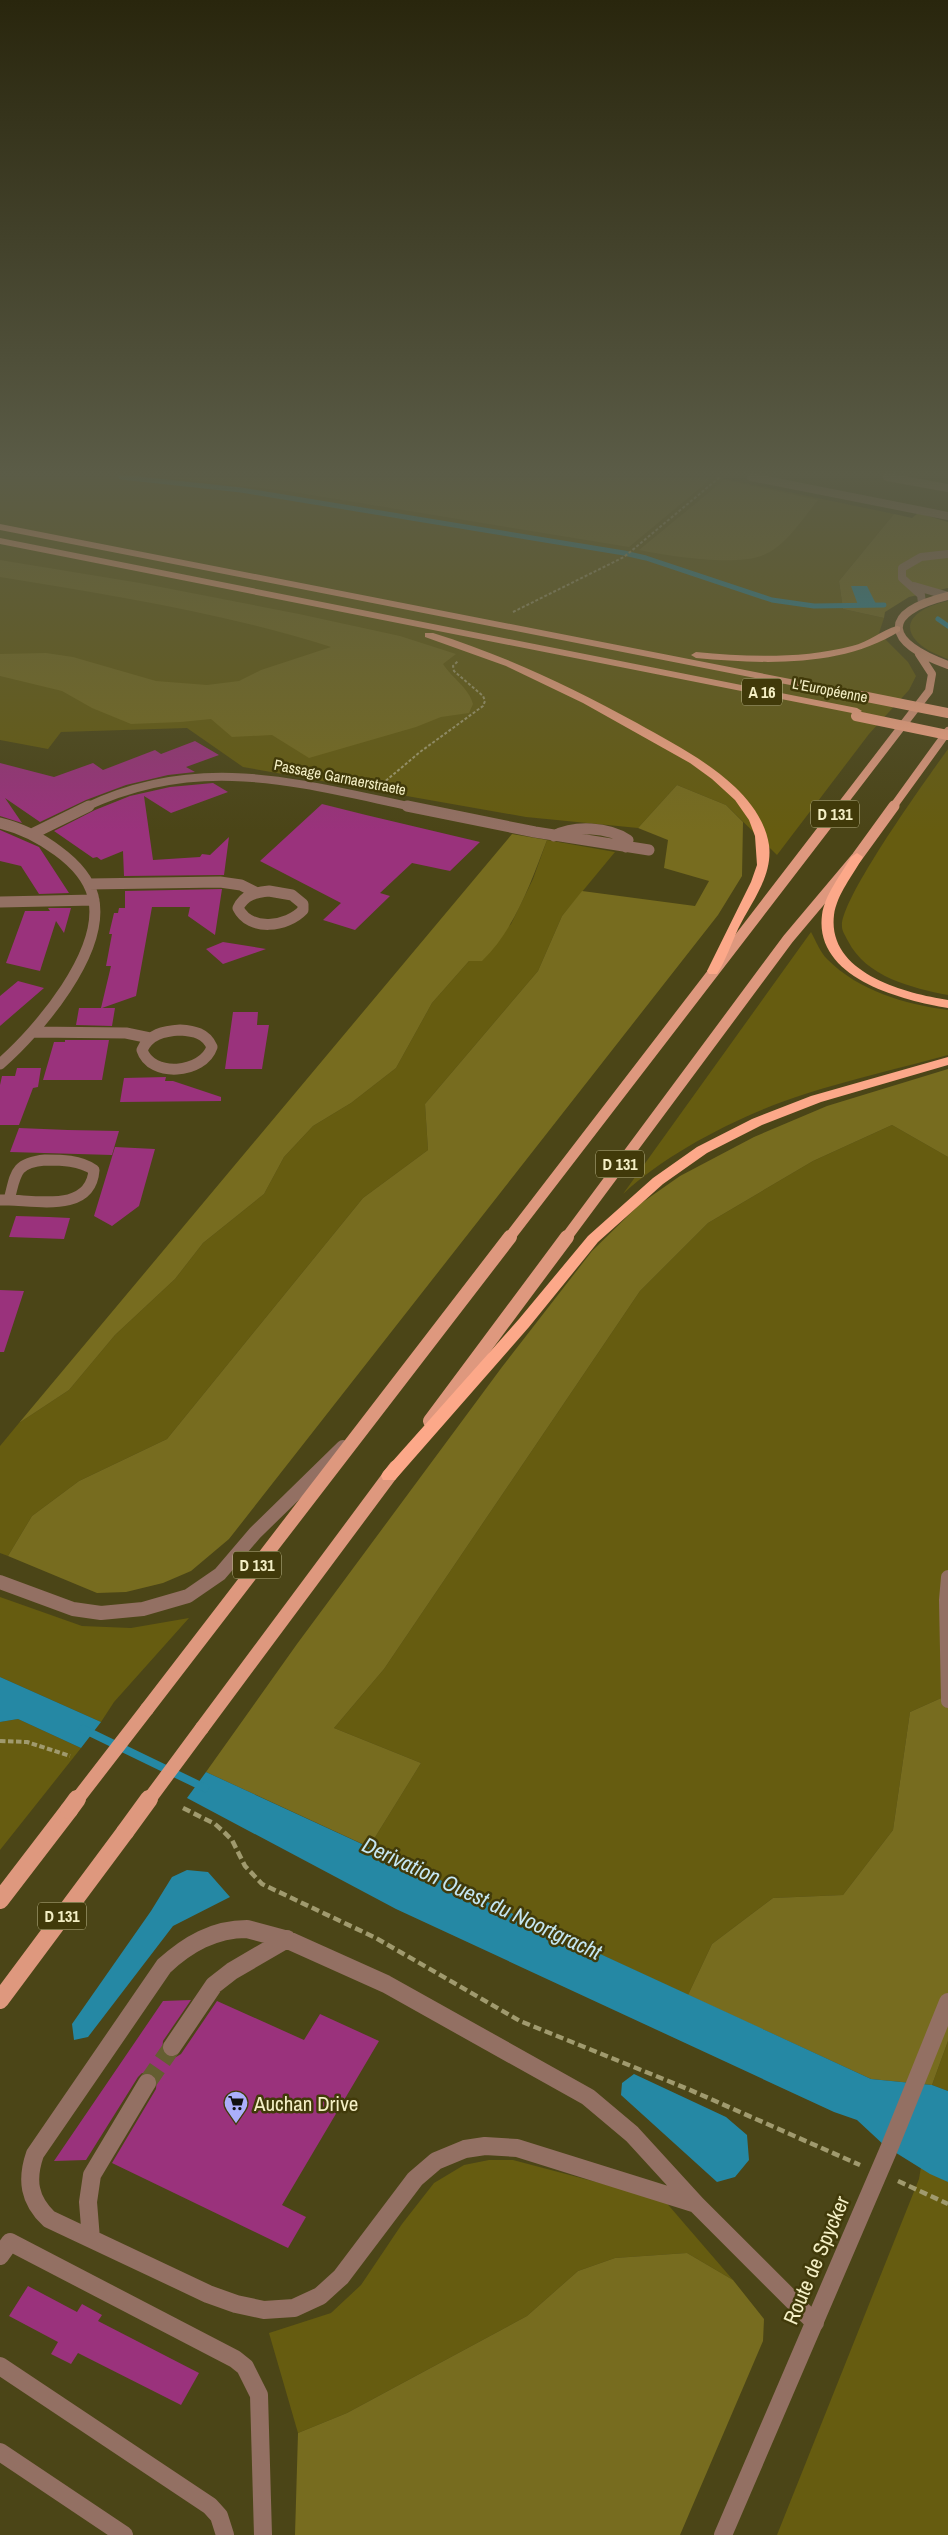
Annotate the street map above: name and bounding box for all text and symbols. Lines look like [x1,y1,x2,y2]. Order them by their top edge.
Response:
street label: L'Européenne [791,672,870,708]
road number: A 16 [742,679,782,706]
street label: Passage Garnaerstraete [272,754,408,800]
road number: D 131 [811,801,859,828]
road number: D 131 [596,1150,644,1178]
road number: D 131 [233,1552,281,1578]
water label: Derivation Ouest du Noortgracht [358,1829,607,1967]
road number: D 131 [38,1902,86,1930]
place label: Auchan Drive [253,2089,358,2118]
supermarket icon: Auchan Drive [223,2090,249,2124]
street label: Route de Spycker [776,2191,856,2329]

